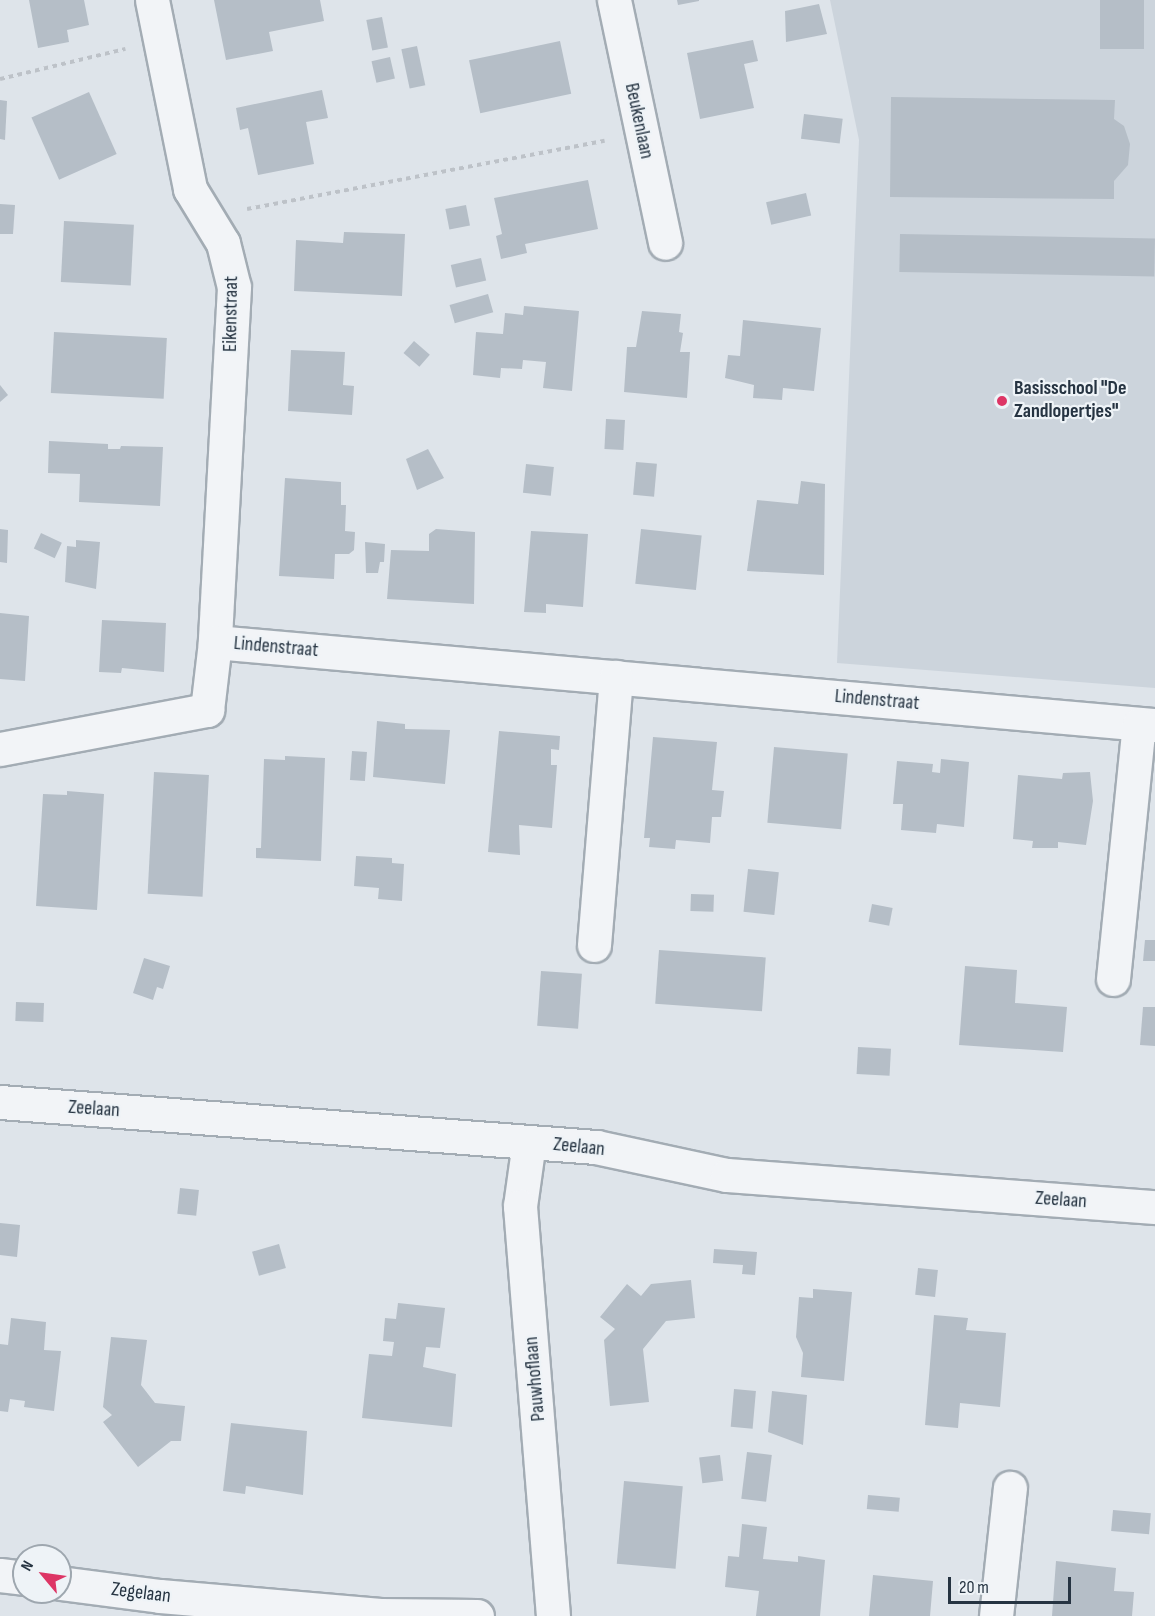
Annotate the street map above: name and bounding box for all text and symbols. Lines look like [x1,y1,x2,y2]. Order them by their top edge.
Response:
street label: Beukenlaan [619,81,659,161]
street label: Eikenstraat [218,276,244,352]
place label: Basisschool "De Zandlopertjes" [1014,377,1126,424]
marker: Basisschool "De Zandlopertjes" [995,394,1009,408]
street label: Lindenstraat [233,631,319,663]
street label: Lindenstraat [834,684,920,716]
street label: Zeelaan [67,1095,121,1123]
street label: Zeelaan [552,1132,606,1162]
street label: Zeelaan [1034,1186,1088,1214]
street label: Pauwhoflaan [519,1336,551,1422]
north arrow [12,1544,72,1604]
text: N [17,1558,38,1574]
scale bar [951,1565,1074,1603]
street label: Zegelaan [110,1577,172,1609]
text: 20 m [959,1577,989,1598]

